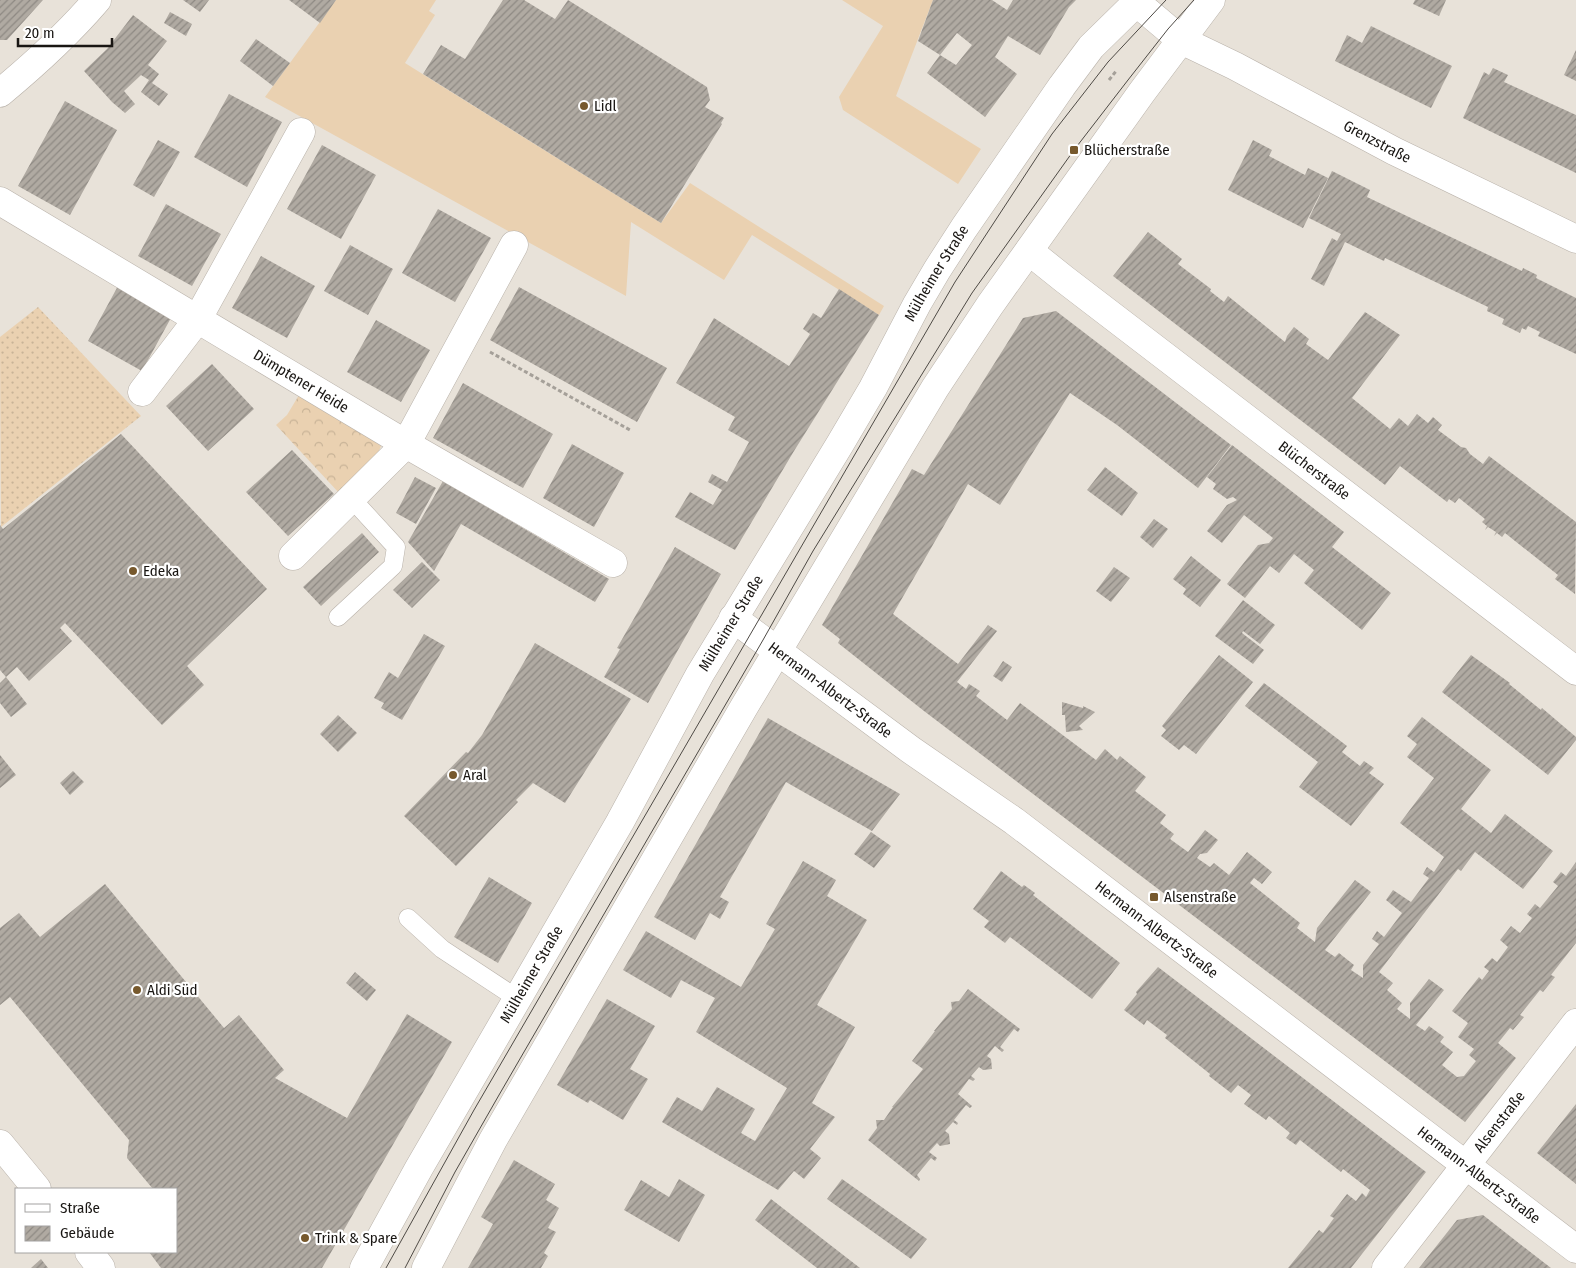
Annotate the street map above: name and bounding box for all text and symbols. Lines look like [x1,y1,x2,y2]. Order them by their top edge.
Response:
scale bar [18,15,111,47]
text: 20 m [25,24,55,42]
place label: Lidl [594,97,616,115]
marker: Lidl [578,100,590,112]
street label: Grenzstraße [1340,117,1414,167]
place label: Blücherstraße [1084,141,1170,159]
marker: Blücherstraße [1068,144,1080,156]
street label: Mülheimer Straße [901,222,972,324]
street label: Dümptener Heide [250,346,352,417]
street label: Blücherstraße [1275,437,1354,504]
place label: Edeka [143,562,179,580]
marker: Edeka [127,565,139,577]
street label: Mülheimer Straße [695,572,767,675]
street label: Hermann-Albertz-Straße [765,638,896,742]
place label: Aral [463,766,487,784]
marker: Aral [447,769,459,781]
street label: Hermann-Albertz-Straße [1092,877,1222,982]
place label: Alsenstraße [1164,888,1236,906]
marker: Alsenstraße [1148,891,1160,903]
street label: Mülheimer Straße [496,923,567,1026]
place label: Aldi Süd [147,981,197,999]
marker: Aldi Süd [131,984,143,996]
street label: Alsenstraße [1470,1088,1529,1156]
street label: Hermann-Albertz-Straße [1414,1123,1544,1228]
legend [15,1188,178,1253]
text: Straße [60,1199,100,1217]
text: Gebäude [60,1224,115,1242]
place label: Trink & Spare [315,1229,397,1247]
marker: Trink & Spare [299,1232,311,1244]

